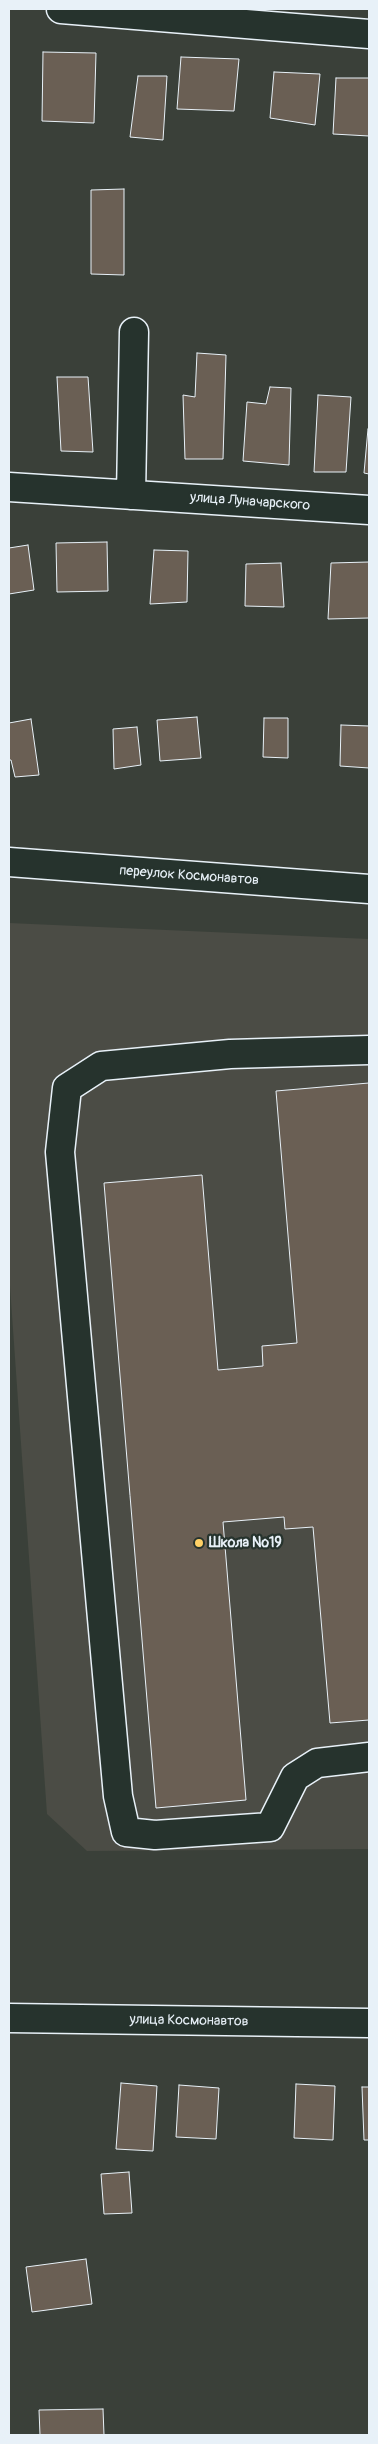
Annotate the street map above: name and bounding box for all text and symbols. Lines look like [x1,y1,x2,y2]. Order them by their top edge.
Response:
street label: улица Луначарского [190,489,310,515]
street label: переулок Космонавтов [119,863,259,889]
place label: Школа №19 [209,1535,282,1551]
marker: Школа №19 [193,1537,205,1549]
street label: улица Космонавтов [129,2012,249,2030]

